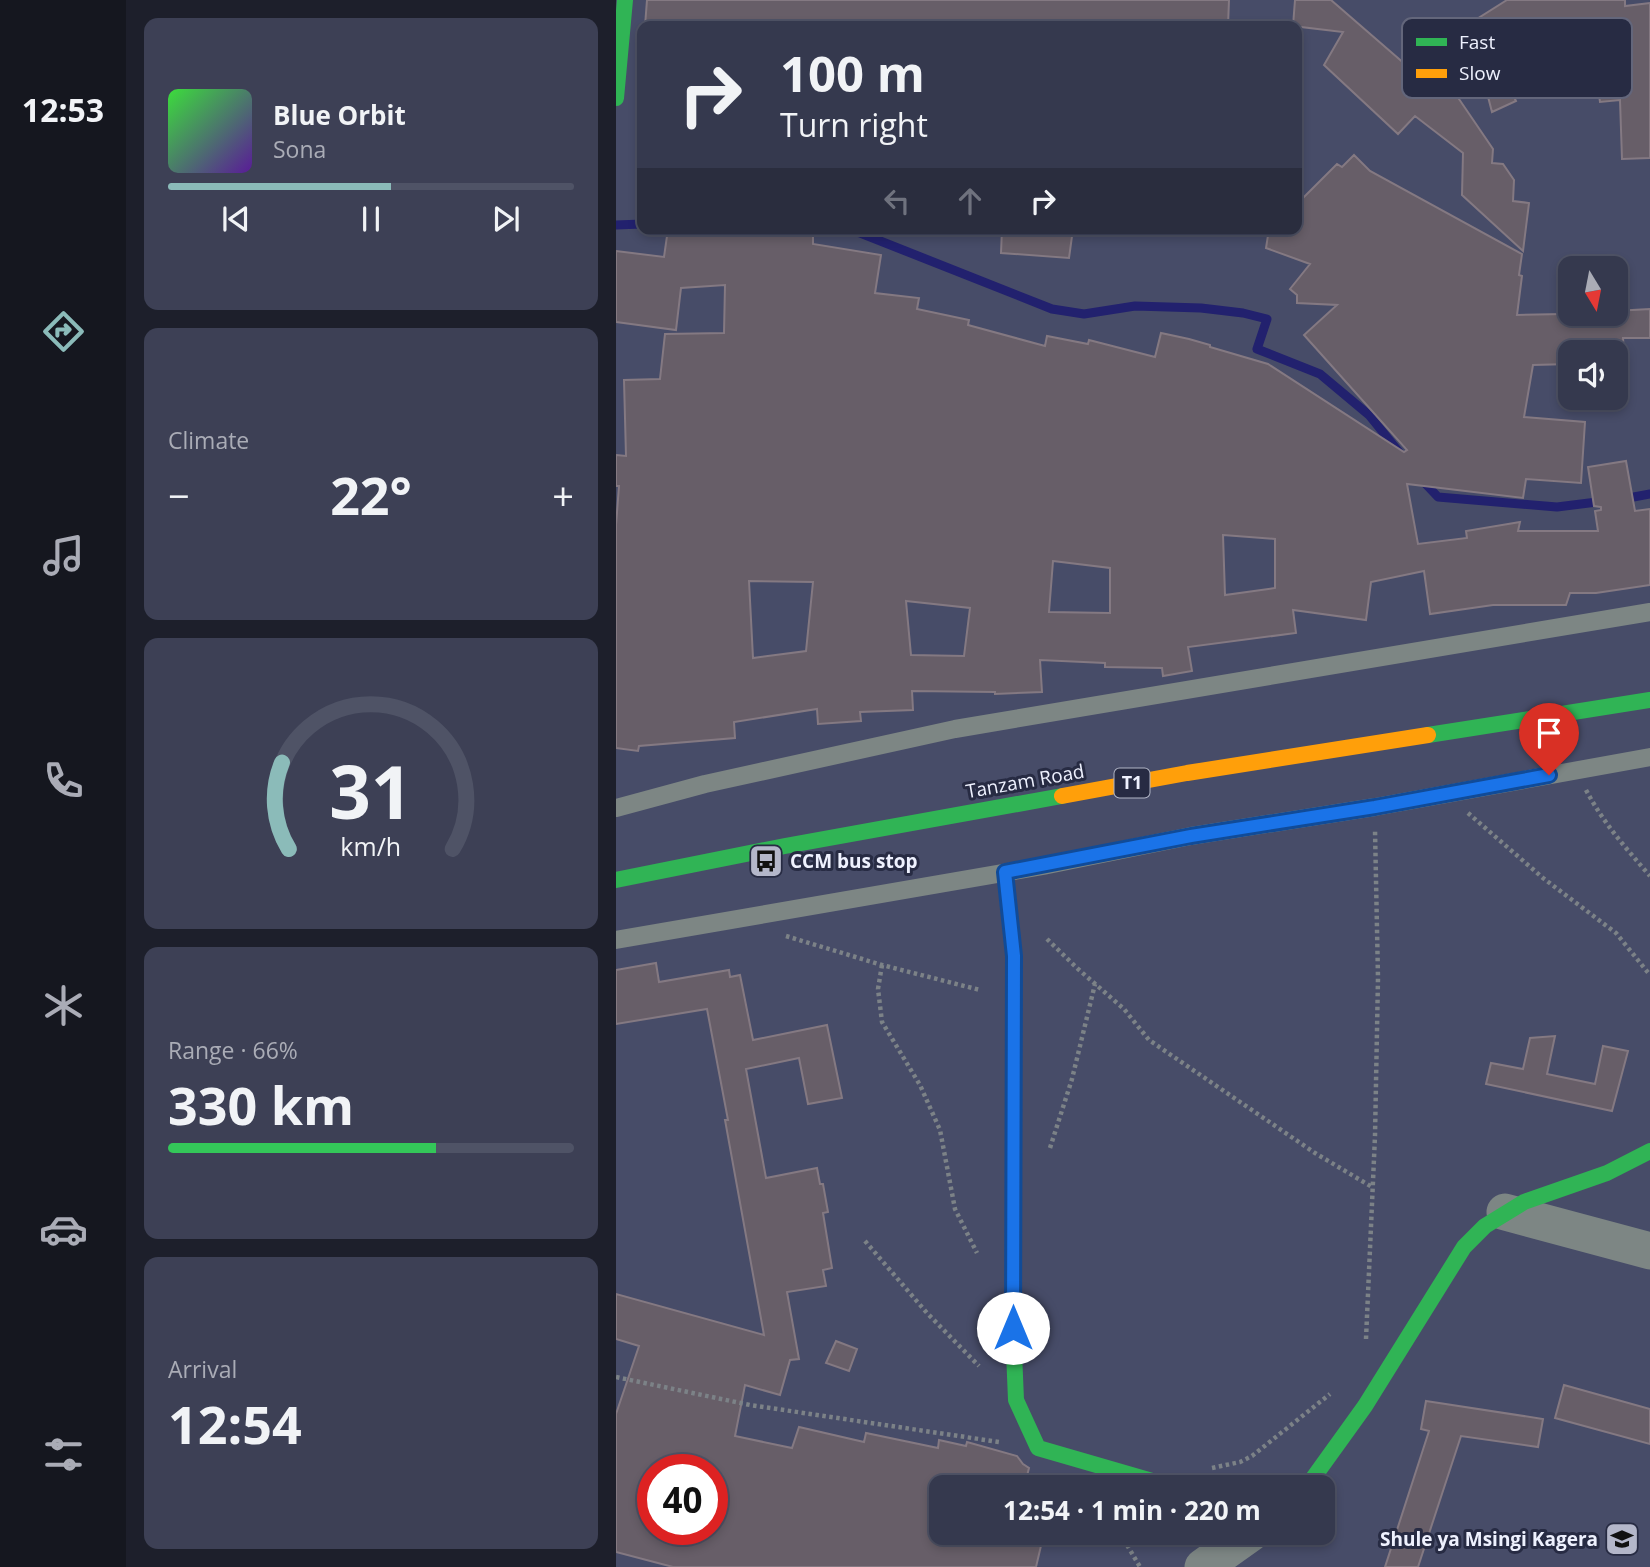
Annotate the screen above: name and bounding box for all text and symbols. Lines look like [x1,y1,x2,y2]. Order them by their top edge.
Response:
legend [1402,18,1632,98]
text: Fast [1459,29,1495,55]
text: 100 m [780,40,925,106]
icon: right [665,49,756,140]
text: Slow [1459,60,1501,86]
text: 12:53 [22,88,104,131]
text: Blue Orbit [273,97,406,133]
text: Turn right [780,103,928,146]
text: Sona [273,133,326,165]
icon: left [878,182,916,220]
icon: ahead [951,182,989,220]
icon: right [1024,182,1062,220]
icon: previous [217,200,255,238]
icon: pause [352,200,390,238]
icon: next [487,200,525,238]
north arrow [1558,256,1628,326]
map controls [1558,256,1628,410]
icon: directions [39,307,88,356]
button: sound [1558,340,1628,410]
text: Climate [168,424,249,456]
text: 22° [330,459,412,530]
text: − [168,469,190,521]
text: + [552,469,574,521]
icon: music [39,531,88,580]
pin [1519,703,1579,775]
icon: arrive [1530,714,1568,752]
text: 31 [329,742,413,841]
icon: phone [39,756,88,805]
street label: Tanzam Road [964,758,1086,804]
road number: T1 [1114,768,1150,798]
text: km/h [341,829,401,863]
bus stop icon: CCM bus stop [747,842,785,880]
place label: CCM bus stop [790,848,917,874]
icon: climate [39,981,88,1030]
text: Range · 66% [168,1034,298,1066]
text: 330 km [168,1069,354,1140]
icon: car [39,1205,88,1254]
position arrow [976,1291,1050,1365]
text: Arrival [168,1353,237,1385]
text: 12:54 [168,1388,302,1459]
icon: filters [39,1430,88,1479]
speed limit sign: 40 [637,1454,728,1545]
text: 12:54 · 1 min · 220 m [1003,1492,1261,1528]
school or university icon: Shule ya Msingi Kagera [1603,1520,1641,1558]
place label: Shule ya Msingi Kagera [1380,1526,1598,1552]

